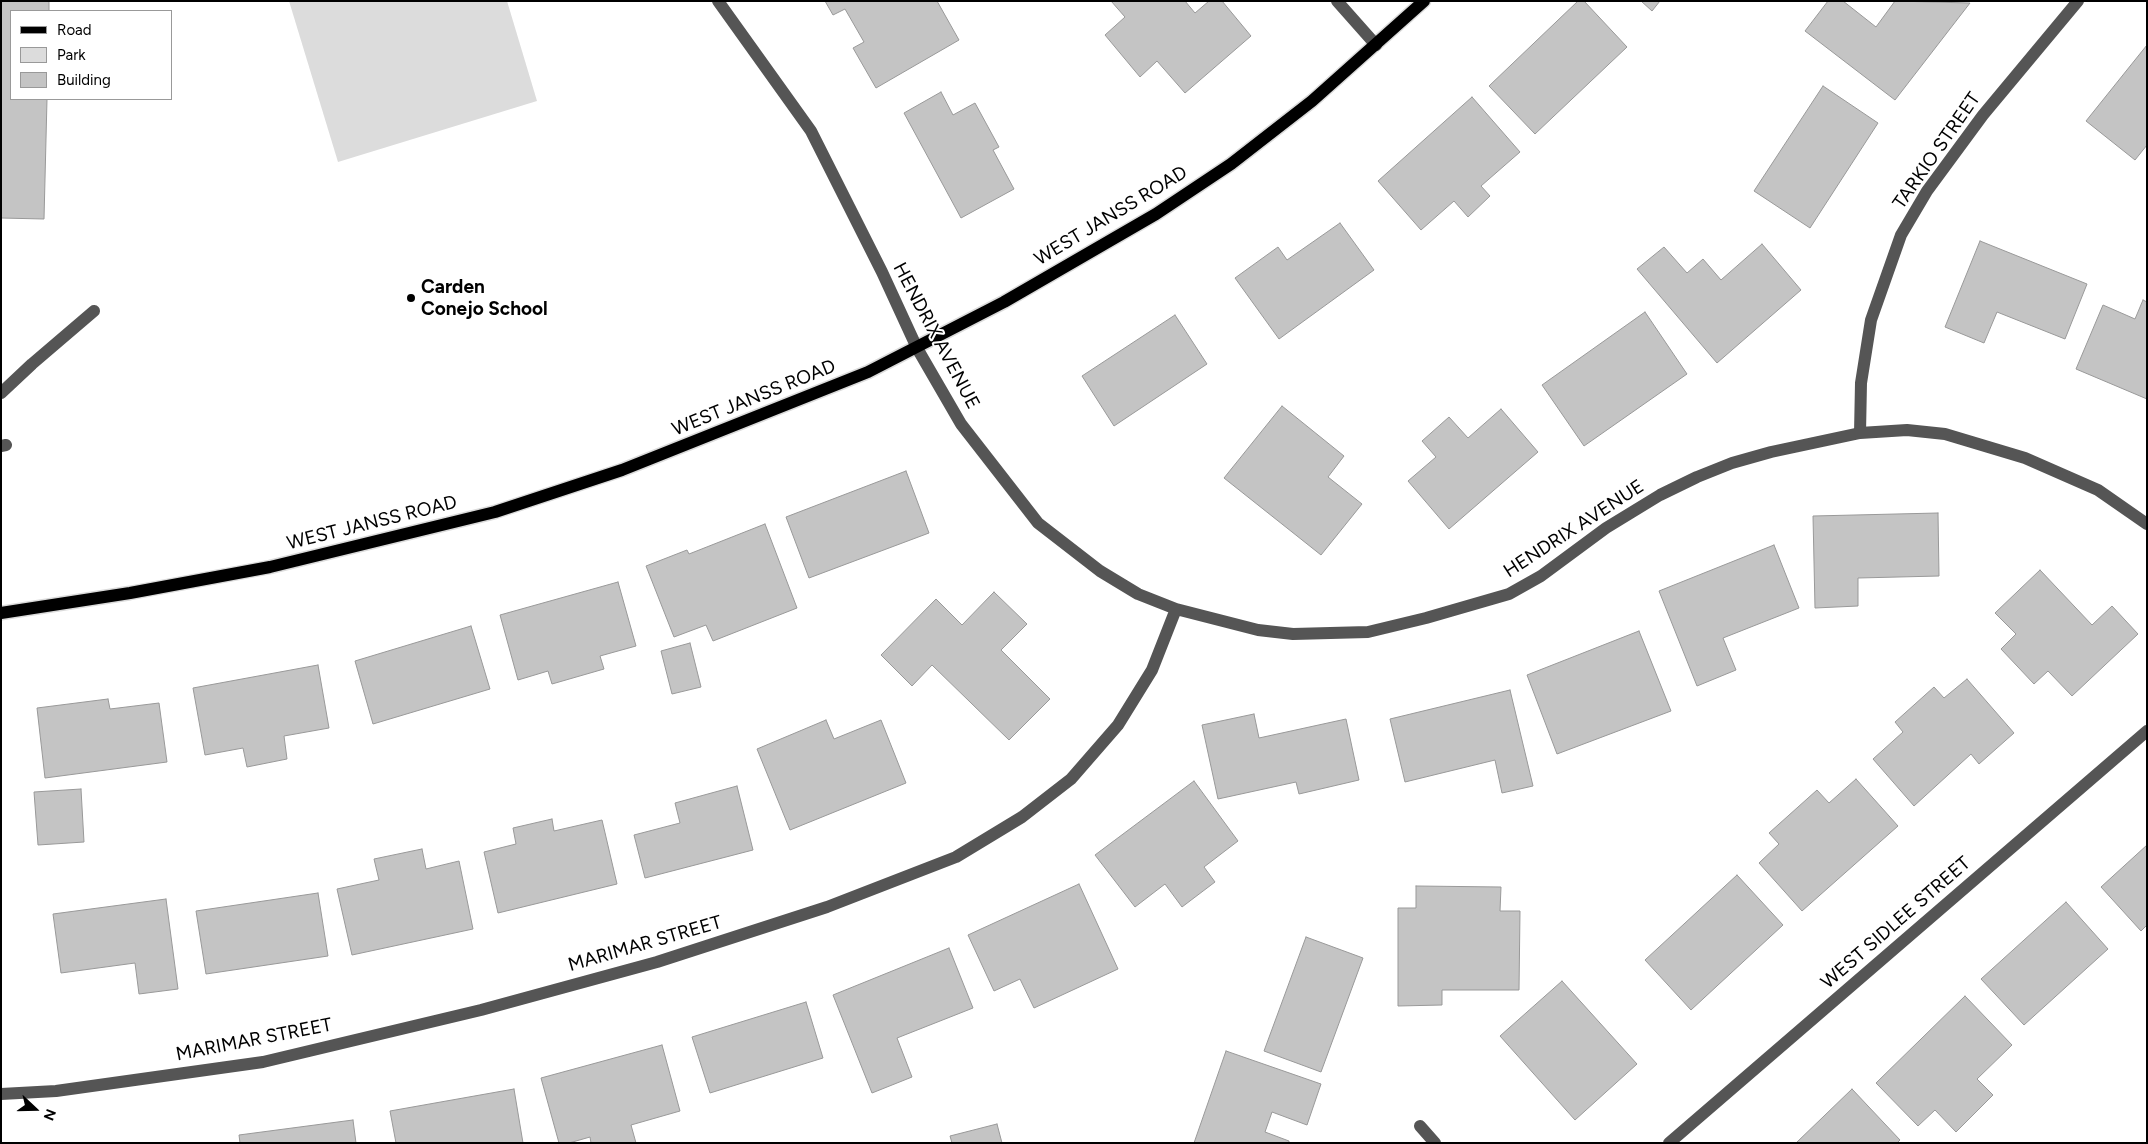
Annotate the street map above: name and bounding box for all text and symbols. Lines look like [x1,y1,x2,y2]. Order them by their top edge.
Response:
legend [10,10,172,100]
text: Road [57,21,92,39]
text: Park [57,46,86,64]
text: Building [57,71,111,89]
street label: TARKIO STREET [1888,88,1986,214]
street label: WEST JANSS ROAD [1030,161,1192,271]
street label: HENDRIX AVENUE [888,259,984,413]
place label: Carden Conejo School [421,276,548,320]
marker: Carden Conejo School [405,292,417,304]
street label: WEST JANSS ROAD [669,355,839,441]
street label: HENDRIX AVENUE [1500,475,1648,583]
street label: WEST JANSS ROAD [285,491,459,555]
street label: WEST SIDLEE STREET [1817,852,1975,994]
street label: MARIMAR STREET [566,911,724,977]
street label: MARIMAR STREET [174,1014,334,1066]
north arrow [10,1084,60,1134]
text: N [40,1106,59,1123]

